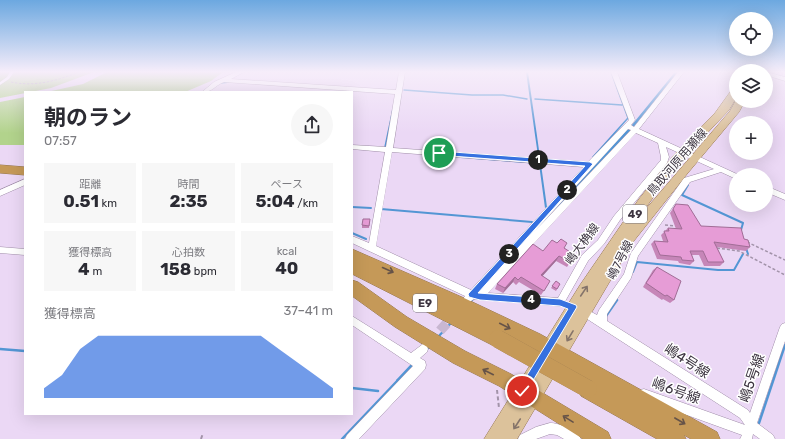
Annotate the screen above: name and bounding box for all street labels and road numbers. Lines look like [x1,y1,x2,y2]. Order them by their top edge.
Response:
street label: 鳥取河原用瀬線 [644,126,710,198]
road number: 49 [623,205,647,223]
street label: 嶋大桷線 [562,221,602,267]
street label: 嶋7号線 [604,238,636,282]
road number: E9 [413,294,437,312]
street label: 嶋4号線 [661,340,713,382]
street label: 嶋5号線 [736,351,768,405]
street label: 嶋6号線 [649,374,703,408]

